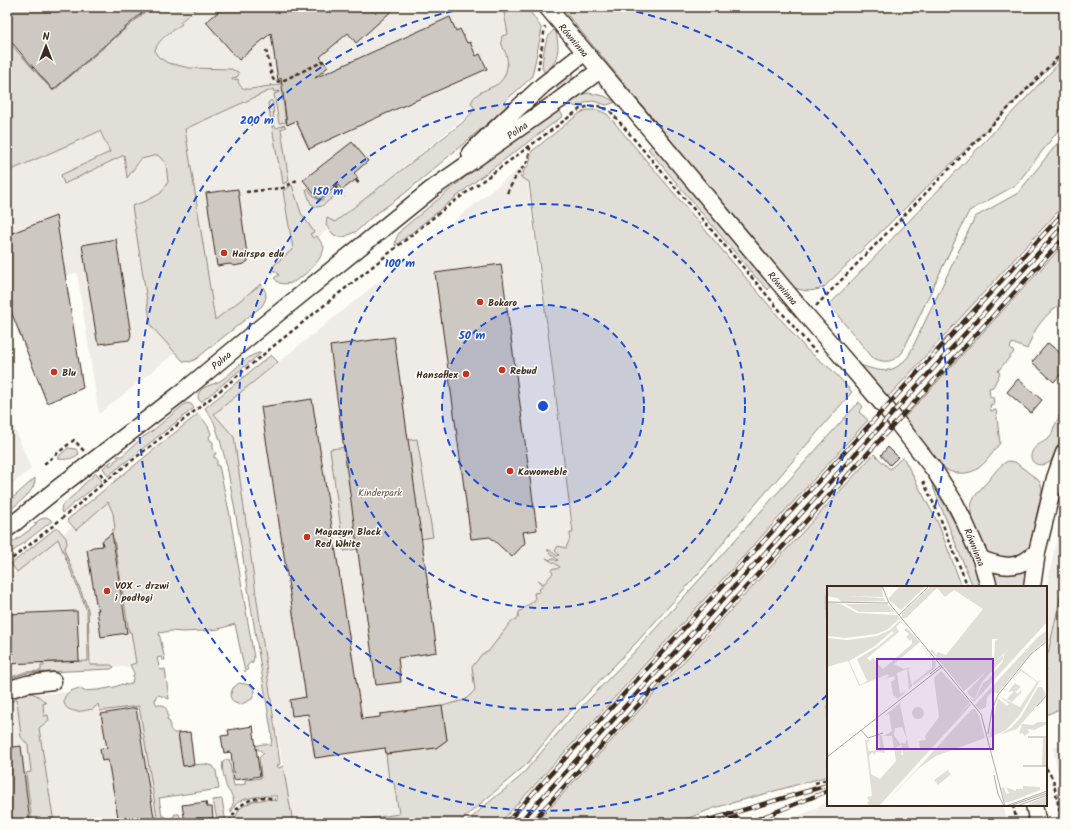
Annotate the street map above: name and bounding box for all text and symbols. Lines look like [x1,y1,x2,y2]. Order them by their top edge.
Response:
street label: Równinna [554,20,592,61]
north arrow [26,26,66,66]
text: N [43,28,50,46]
text: 200 m [240,111,274,130]
street label: Polna [504,118,532,144]
text: 150 m [313,182,343,201]
place label: Hairspa edu [232,246,284,262]
marker: Hairspa edu [219,248,229,258]
text: 100 m [385,254,415,273]
street label: Równinna [763,268,801,309]
place label: Bokaro [488,295,517,311]
marker: Bokaro [475,297,485,307]
text: 50 m [458,326,486,345]
street label: Polna [208,347,236,374]
place label: Rebud [510,363,537,379]
place label: Blu [62,365,76,381]
marker: Rebud [497,365,507,375]
marker: Blu [49,367,59,377]
place label: Hansaflex [416,367,458,383]
marker: Hansaflex [461,369,471,379]
centre of rings [536,399,550,413]
place label: Kawomeble [518,464,567,480]
marker: Kawomeble [505,466,515,476]
park label: Kinderpark [358,485,402,501]
place label: Magazyn Black Red White [315,524,382,552]
street label: Równinna [959,526,989,569]
marker: Magazyn Black Red White [302,532,312,542]
place label: VOX - drzwi i podłogi [115,578,169,606]
marker: VOX - drzwi i podłogi [102,586,112,596]
inset map [827,586,1047,806]

